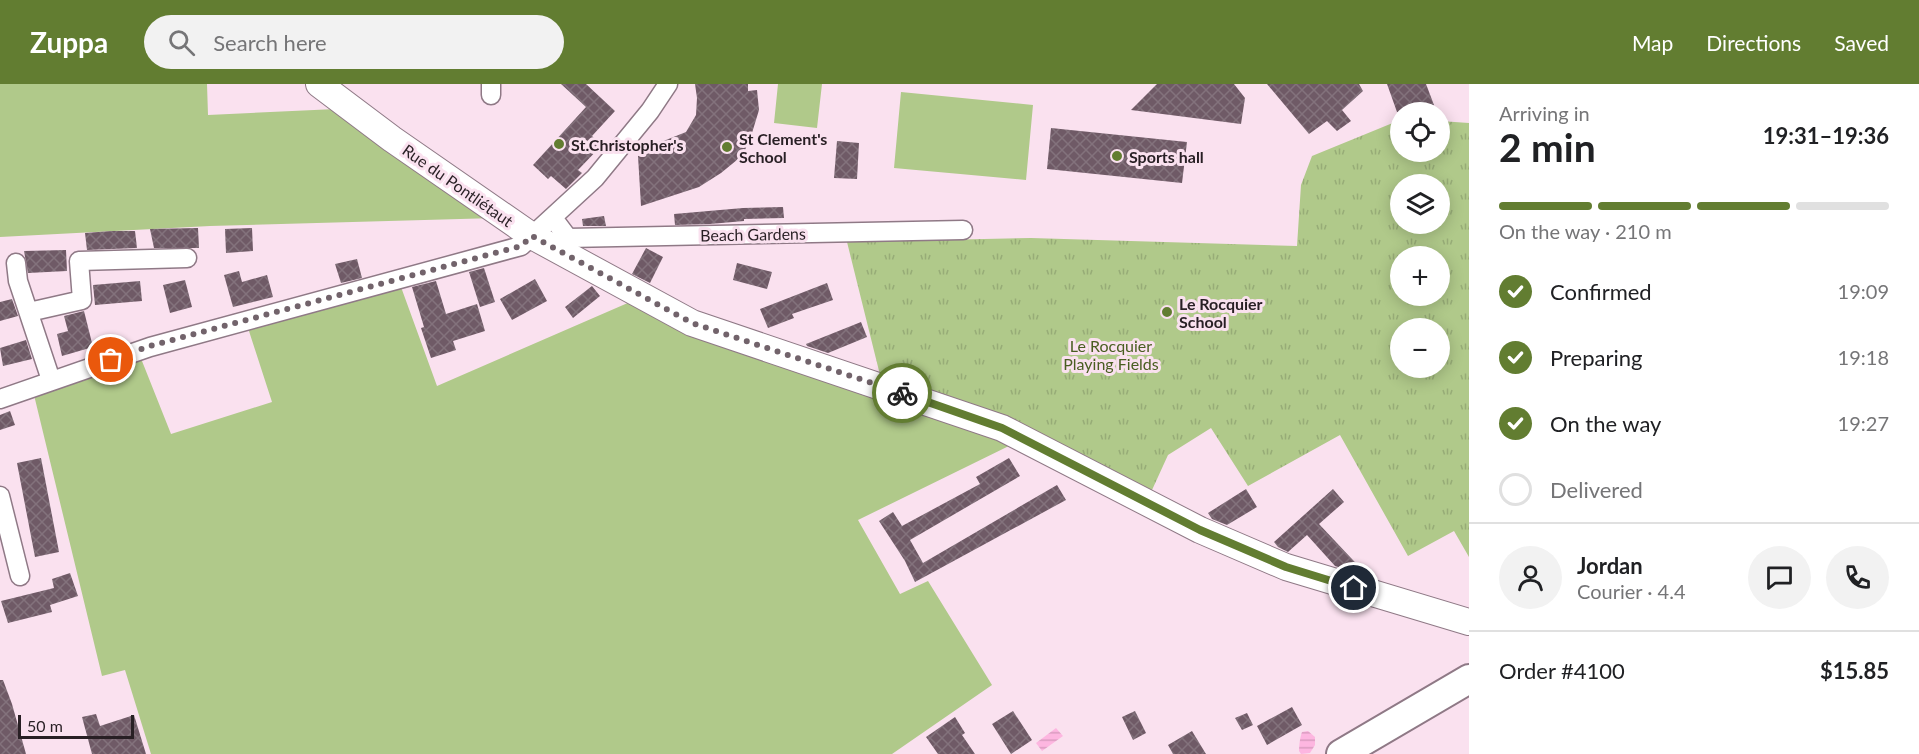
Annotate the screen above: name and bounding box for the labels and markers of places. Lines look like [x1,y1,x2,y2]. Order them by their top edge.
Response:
place label: St Clement's School [739,129,827,166]
place label: St.Christopher's [571,135,683,154]
marker: St.Christopher's [552,137,566,151]
marker: St Clement's School [720,140,734,154]
place label: Sports hall [1129,147,1204,166]
marker: Sports hall [1110,149,1124,163]
place label: Le Rocquier School [1179,294,1263,331]
marker: Le Rocquier School [1160,305,1174,319]
pin [85,334,136,385]
pin [1328,562,1379,613]

